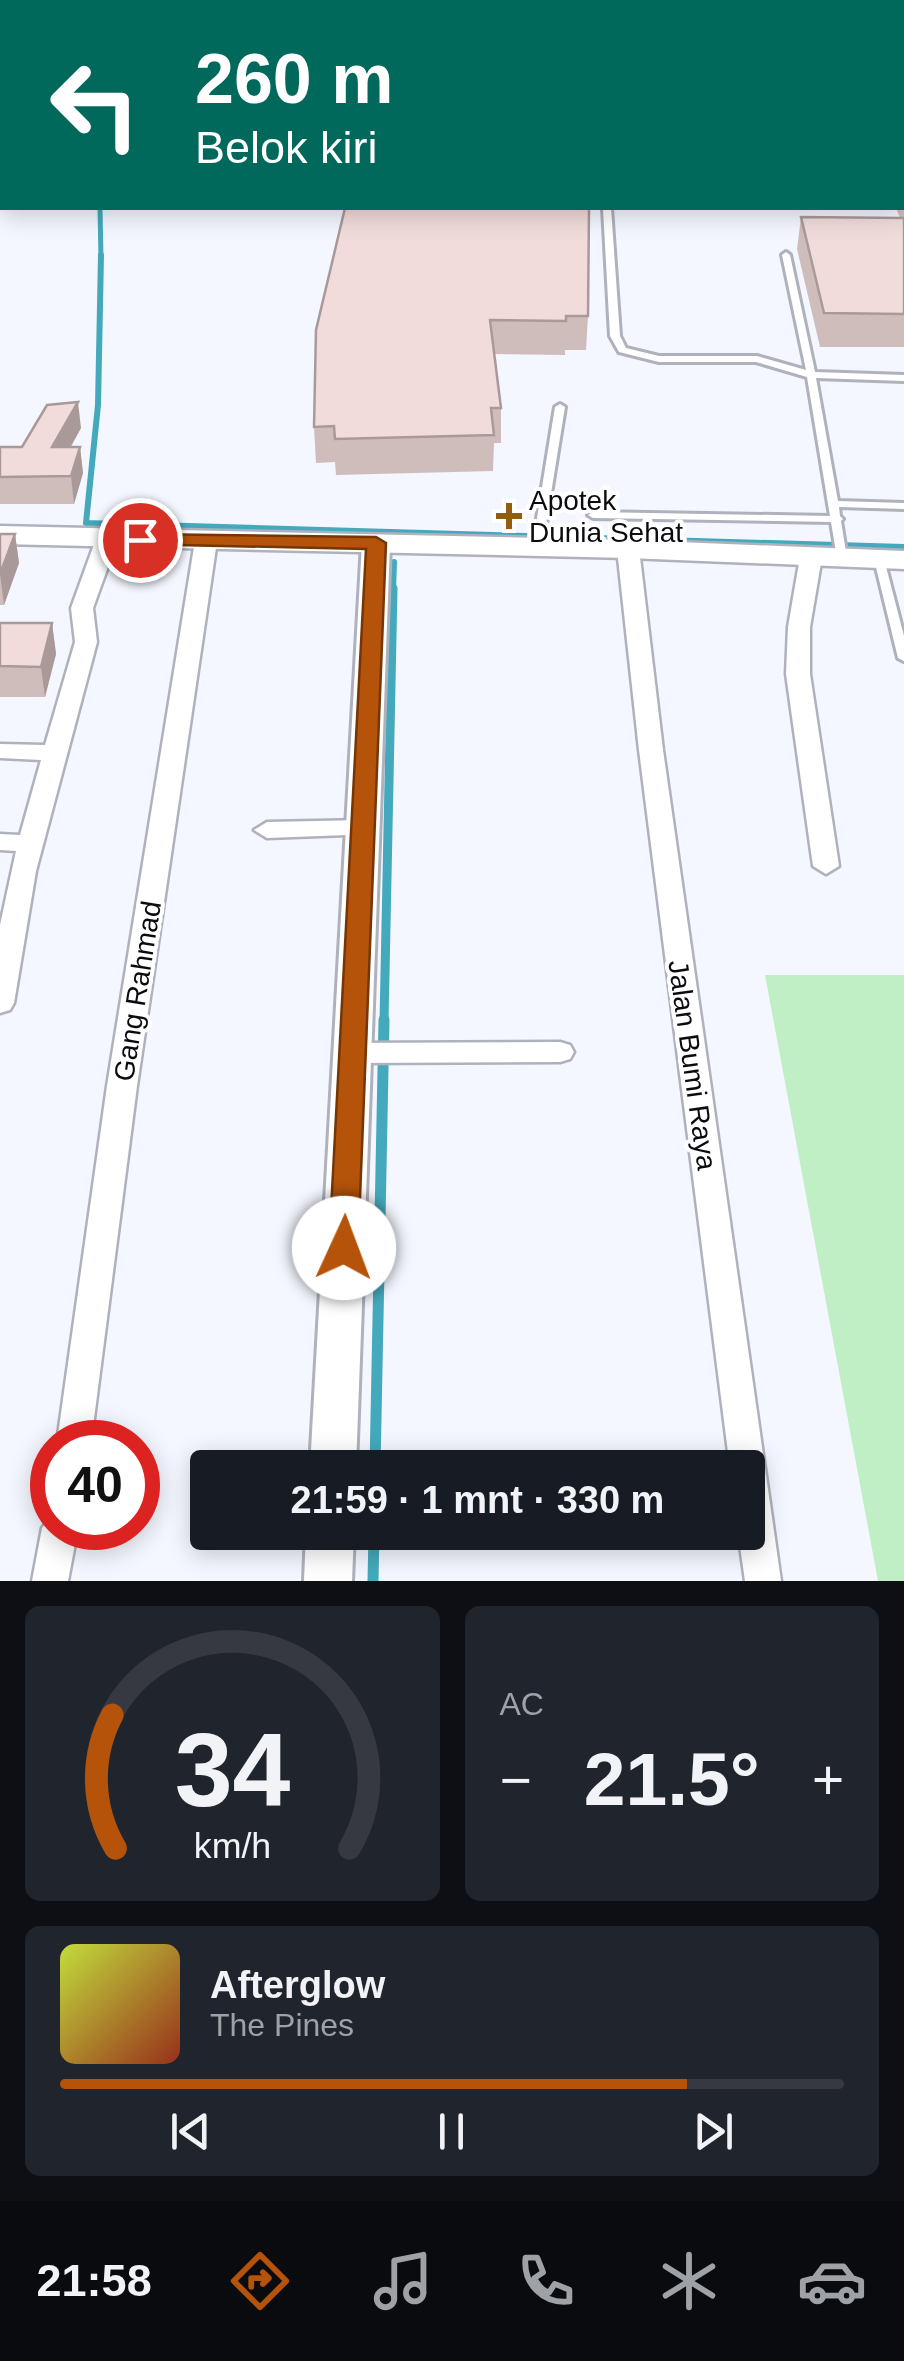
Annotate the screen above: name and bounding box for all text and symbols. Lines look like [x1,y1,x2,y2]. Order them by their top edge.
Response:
icon: left [30,40,160,170]
text: 260 m [195,40,393,118]
text: Belok kiri [195,122,378,173]
place label: Apotek Dunia Sehat [529,485,683,548]
pin [98,498,183,583]
marker: Apotek Dunia Sehat [498,505,520,527]
icon: arrive [113,513,168,568]
street label: Gang Rahmad [108,899,167,1083]
street label: Jalan Bumi Raya [662,958,723,1172]
position arrow [292,1196,396,1300]
speed limit sign: 40 [30,1420,160,1550]
text: 21:59 · 1 mnt · 330 m [291,1479,664,1521]
text: AC [500,1686,544,1722]
text: 34 [174,1712,290,1828]
text: 21.5° [584,1737,760,1821]
text: − [500,1749,532,1811]
text: + [812,1749,844,1811]
text: km/h [194,1826,271,1866]
text: Afterglow [210,1964,385,2006]
text: The Pines [210,2007,354,2043]
icon: previous [163,2104,218,2159]
icon: pause [424,2104,479,2159]
icon: next [686,2104,741,2159]
icon: directions [225,2246,295,2316]
icon: music [368,2246,438,2316]
icon: phone [511,2246,581,2316]
icon: climate [654,2246,724,2316]
icon: car [797,2246,867,2316]
text: 21:58 [37,2255,152,2306]

